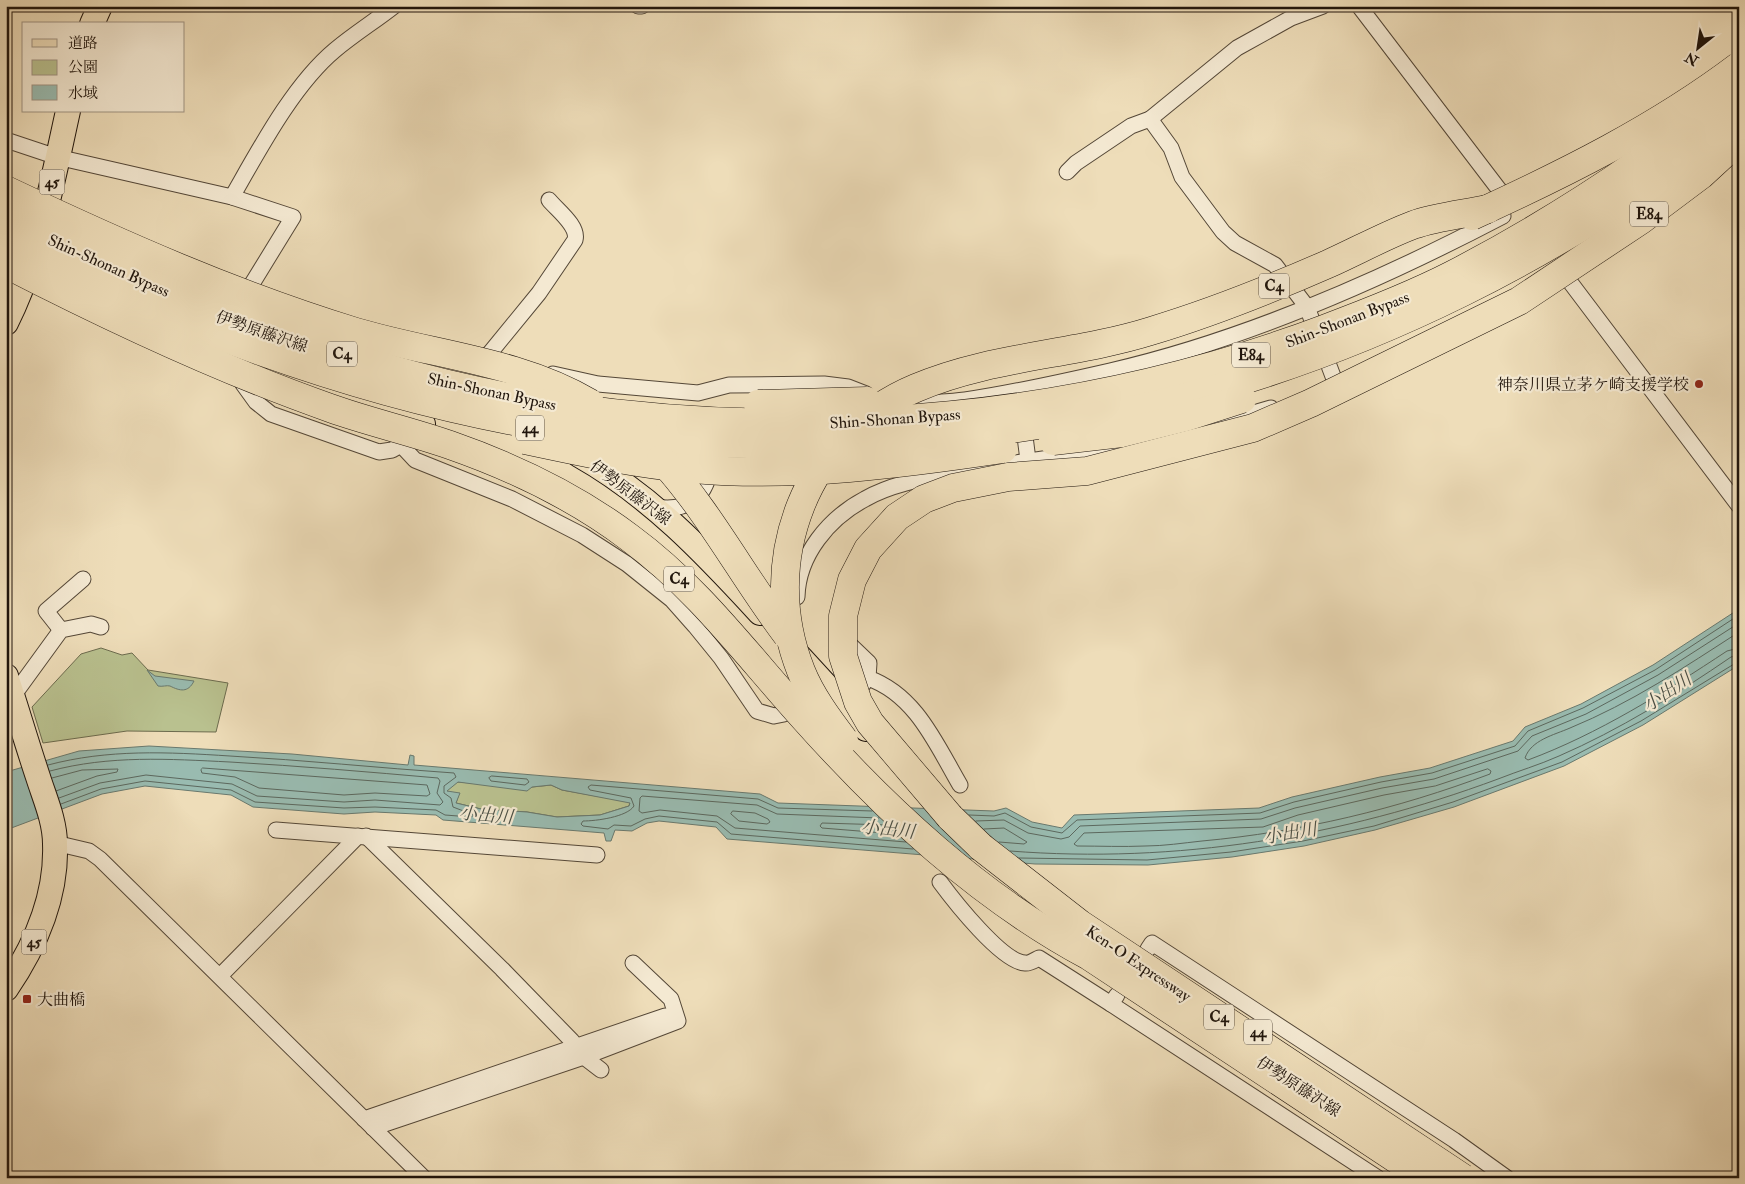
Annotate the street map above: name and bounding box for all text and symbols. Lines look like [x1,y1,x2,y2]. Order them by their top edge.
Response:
legend [22,22,185,112]
north arrow [1672,22,1722,72]
text: 道路 [68,34,98,53]
text: N [1682,48,1702,70]
text: 公園 [68,58,98,77]
text: 水域 [68,84,98,103]
road number: 45 [40,170,64,194]
road number: E84 [1630,202,1668,226]
street label: Shin-Shonan Bypass [44,230,173,303]
road number: C4 [1259,274,1289,298]
street label: Shin-Shonan Bypass [1283,287,1412,354]
street label: 伊勢原藤沢線 [213,307,310,357]
road number: C4 [327,342,357,366]
road number: E84 [1232,342,1270,368]
street label: Shin-Shonan Bypass [425,369,558,416]
place label: 神奈川県立茅ケ崎支援学校 [1497,375,1689,395]
marker: 神奈川県立茅ケ崎支援学校 [1693,378,1705,390]
street label: Shin-Shonan Bypass [829,404,961,435]
road number: 44 [516,416,544,440]
street label: 伊勢原藤沢線 [586,456,675,530]
road number: C4 [664,566,694,592]
water label: 小出川 [1638,667,1698,717]
water label: 小出川 [458,802,516,829]
water label: 小出川 [860,815,918,844]
water label: 小出川 [1262,818,1321,849]
street label: Ken-O Expressway [1081,921,1196,1008]
road number: 45 [22,930,46,954]
place label: 大曲橋 [37,990,85,1010]
marker: 大曲橋 [21,993,33,1005]
road number: C4 [1204,1004,1234,1030]
road number: 44 [1244,1020,1272,1044]
street label: 伊勢原藤沢線 [1253,1052,1344,1121]

